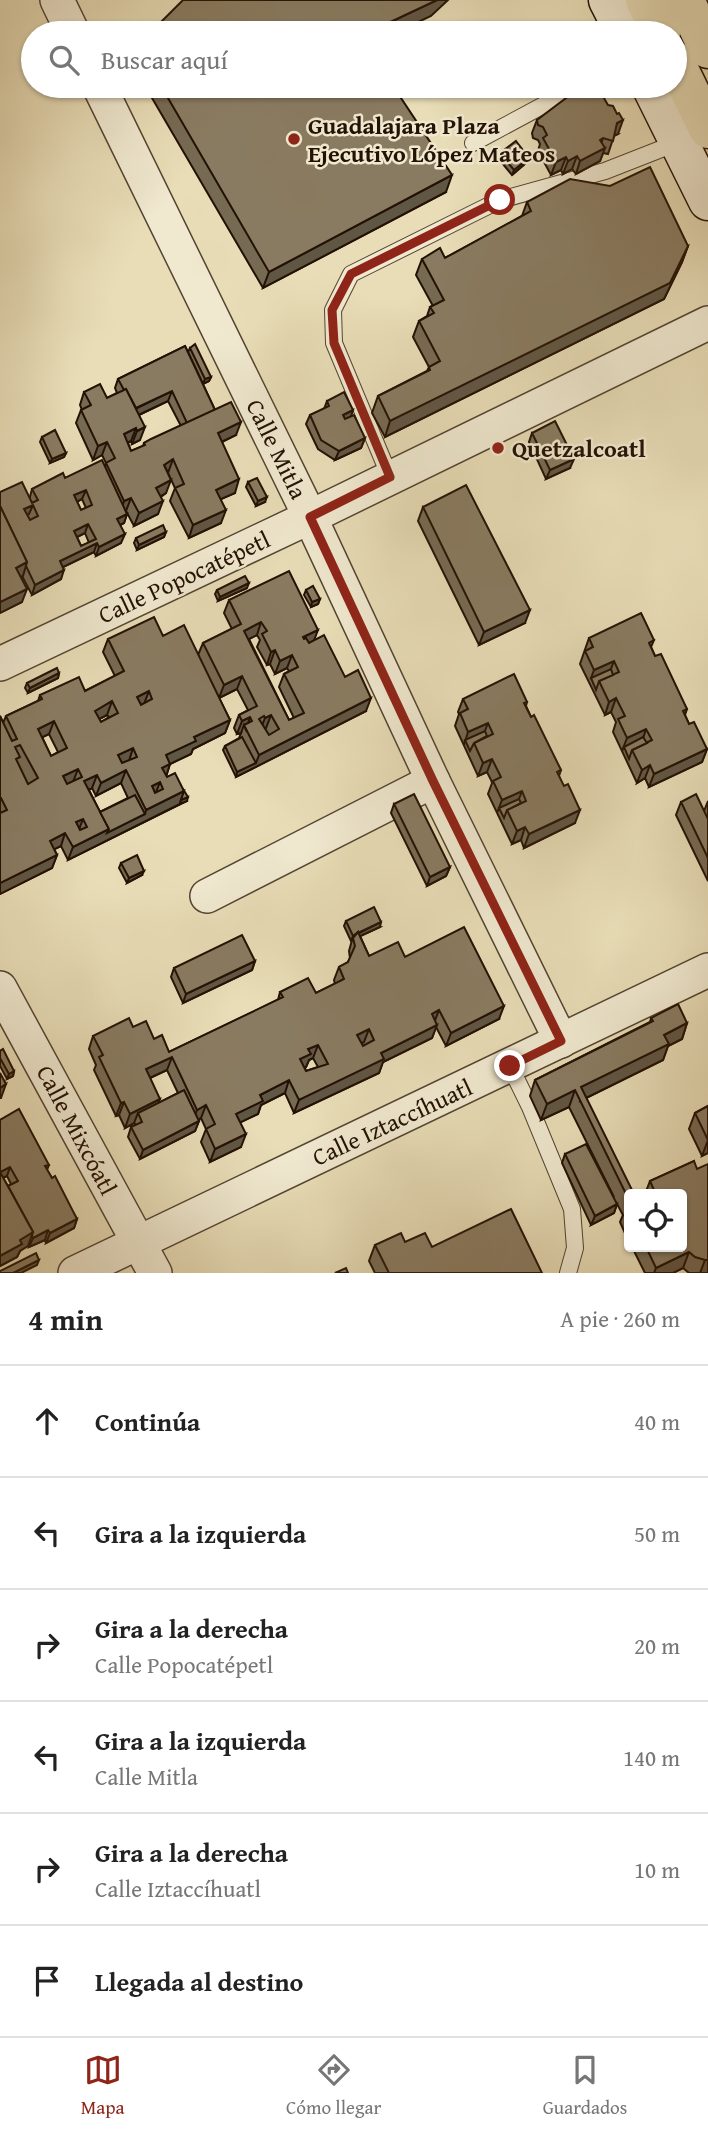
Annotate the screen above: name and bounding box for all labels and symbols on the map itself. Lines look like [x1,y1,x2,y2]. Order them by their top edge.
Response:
place label: Guadalajara Plaza Ejecutivo López Mateos [308,108,555,171]
marker: Guadalajara Plaza Ejecutivo López Mateos [286,131,302,147]
route start [484,184,515,215]
street label: Calle Mitla [238,393,317,506]
place label: Quetzalcoatl [512,431,646,466]
marker: Quetzalcoatl [490,440,506,456]
street label: Calle Popocatépetl [92,522,276,632]
route end [494,1050,525,1081]
street label: Calle Mixcóatl [28,1059,126,1201]
street label: Calle Iztaccíhuatl [306,1069,478,1174]

